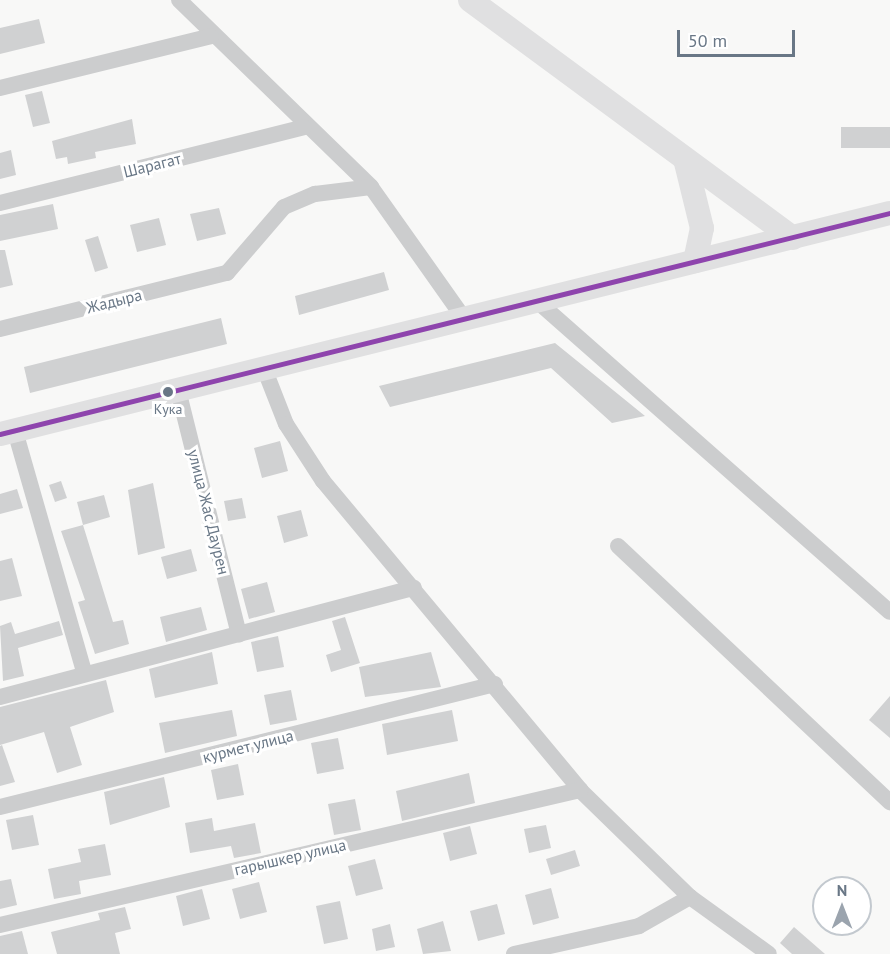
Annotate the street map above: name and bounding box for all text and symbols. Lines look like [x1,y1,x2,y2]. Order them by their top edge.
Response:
scale bar [680,18,798,56]
text: 50 m [688,29,727,52]
street label: Шарагат [121,149,183,181]
street label: Жадыра [84,285,144,317]
marker: Кука [162,386,174,398]
place label: Кука [154,401,182,417]
street label: улица Жас Даурен [184,447,234,577]
street label: курмет улица [200,725,296,767]
street label: гарышкер улица [232,835,348,879]
north arrow [812,876,872,936]
text: N [837,880,847,900]

